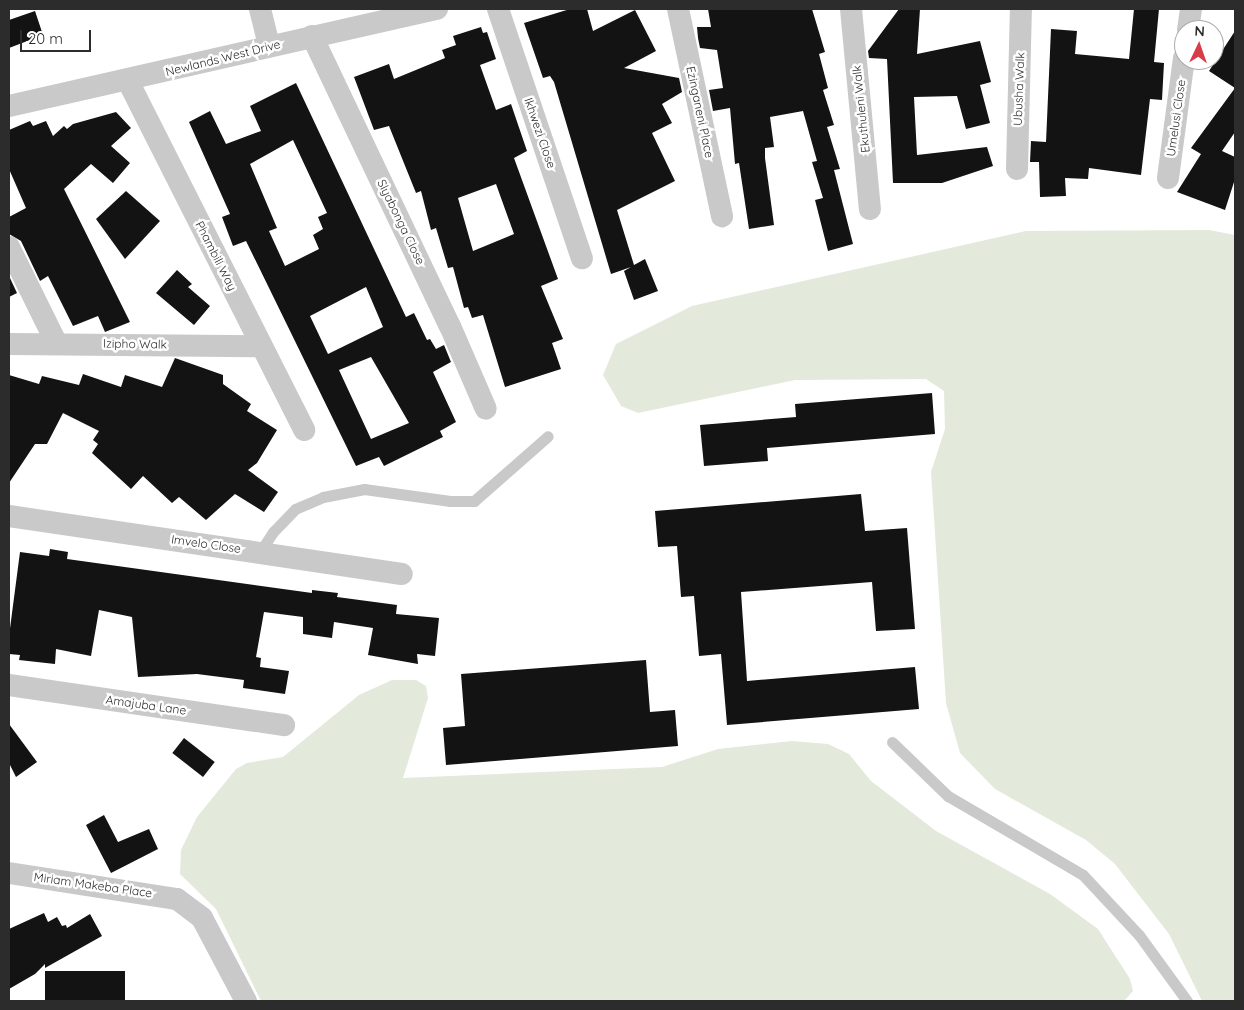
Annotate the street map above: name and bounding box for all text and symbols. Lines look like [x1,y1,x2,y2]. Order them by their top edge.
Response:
scale bar [22,20,94,52]
north arrow [1174,20,1224,70]
text: N [1194,22,1205,40]
text: 20 m [28,29,63,48]
street label: Newlands West Drive [164,37,282,79]
street label: Ubusha Walk [1011,52,1027,126]
street label: Ezinganeni Place [683,65,717,159]
street label: Ekuthuleni Walk [849,65,873,153]
street label: Umelusi Close [1163,79,1189,157]
street label: Ikhwezi Close [521,96,559,170]
street label: Slyabonga Close [374,177,428,267]
street label: Phambili Way [192,219,240,293]
street label: Izipho Walk [103,336,167,352]
street label: Imvelo Close [170,532,242,556]
street label: Amajuba Lane [105,692,187,718]
street label: Miriam Makeba Place [33,870,153,900]

